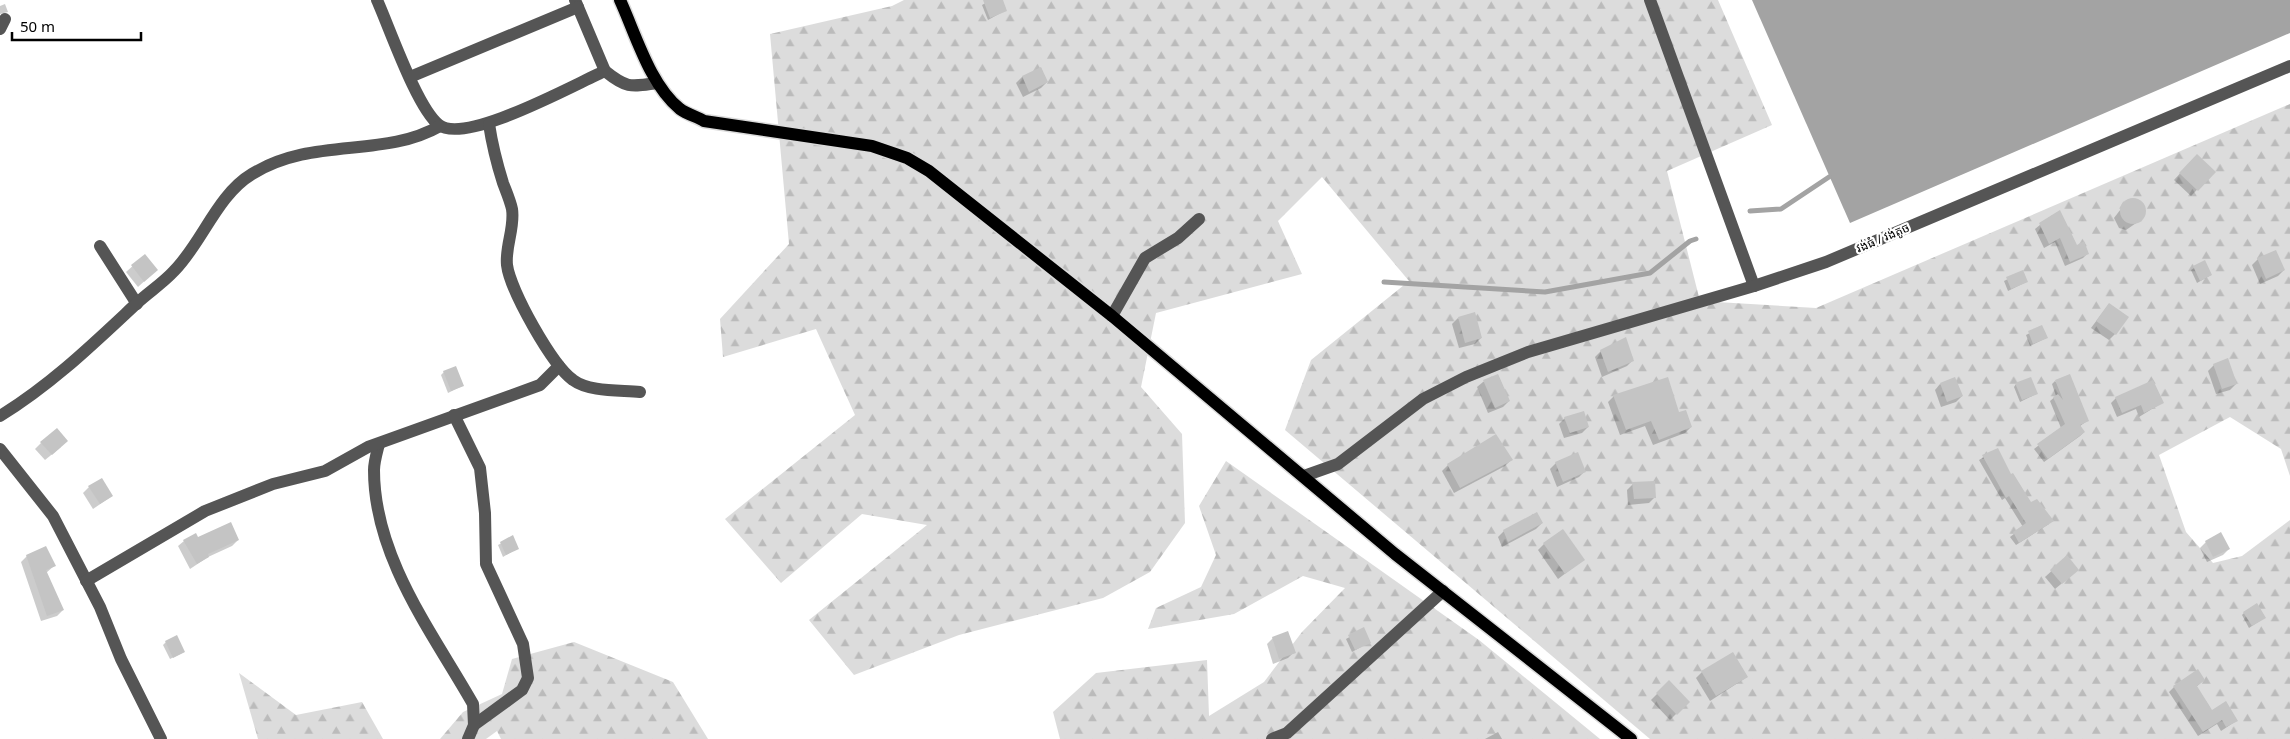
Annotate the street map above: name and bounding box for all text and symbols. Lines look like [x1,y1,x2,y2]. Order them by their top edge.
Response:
scale bar [12,10,141,42]
text: 50 m [20,16,55,36]
street label: វង់ធំ / វង់តូច [1854,219,1912,256]

